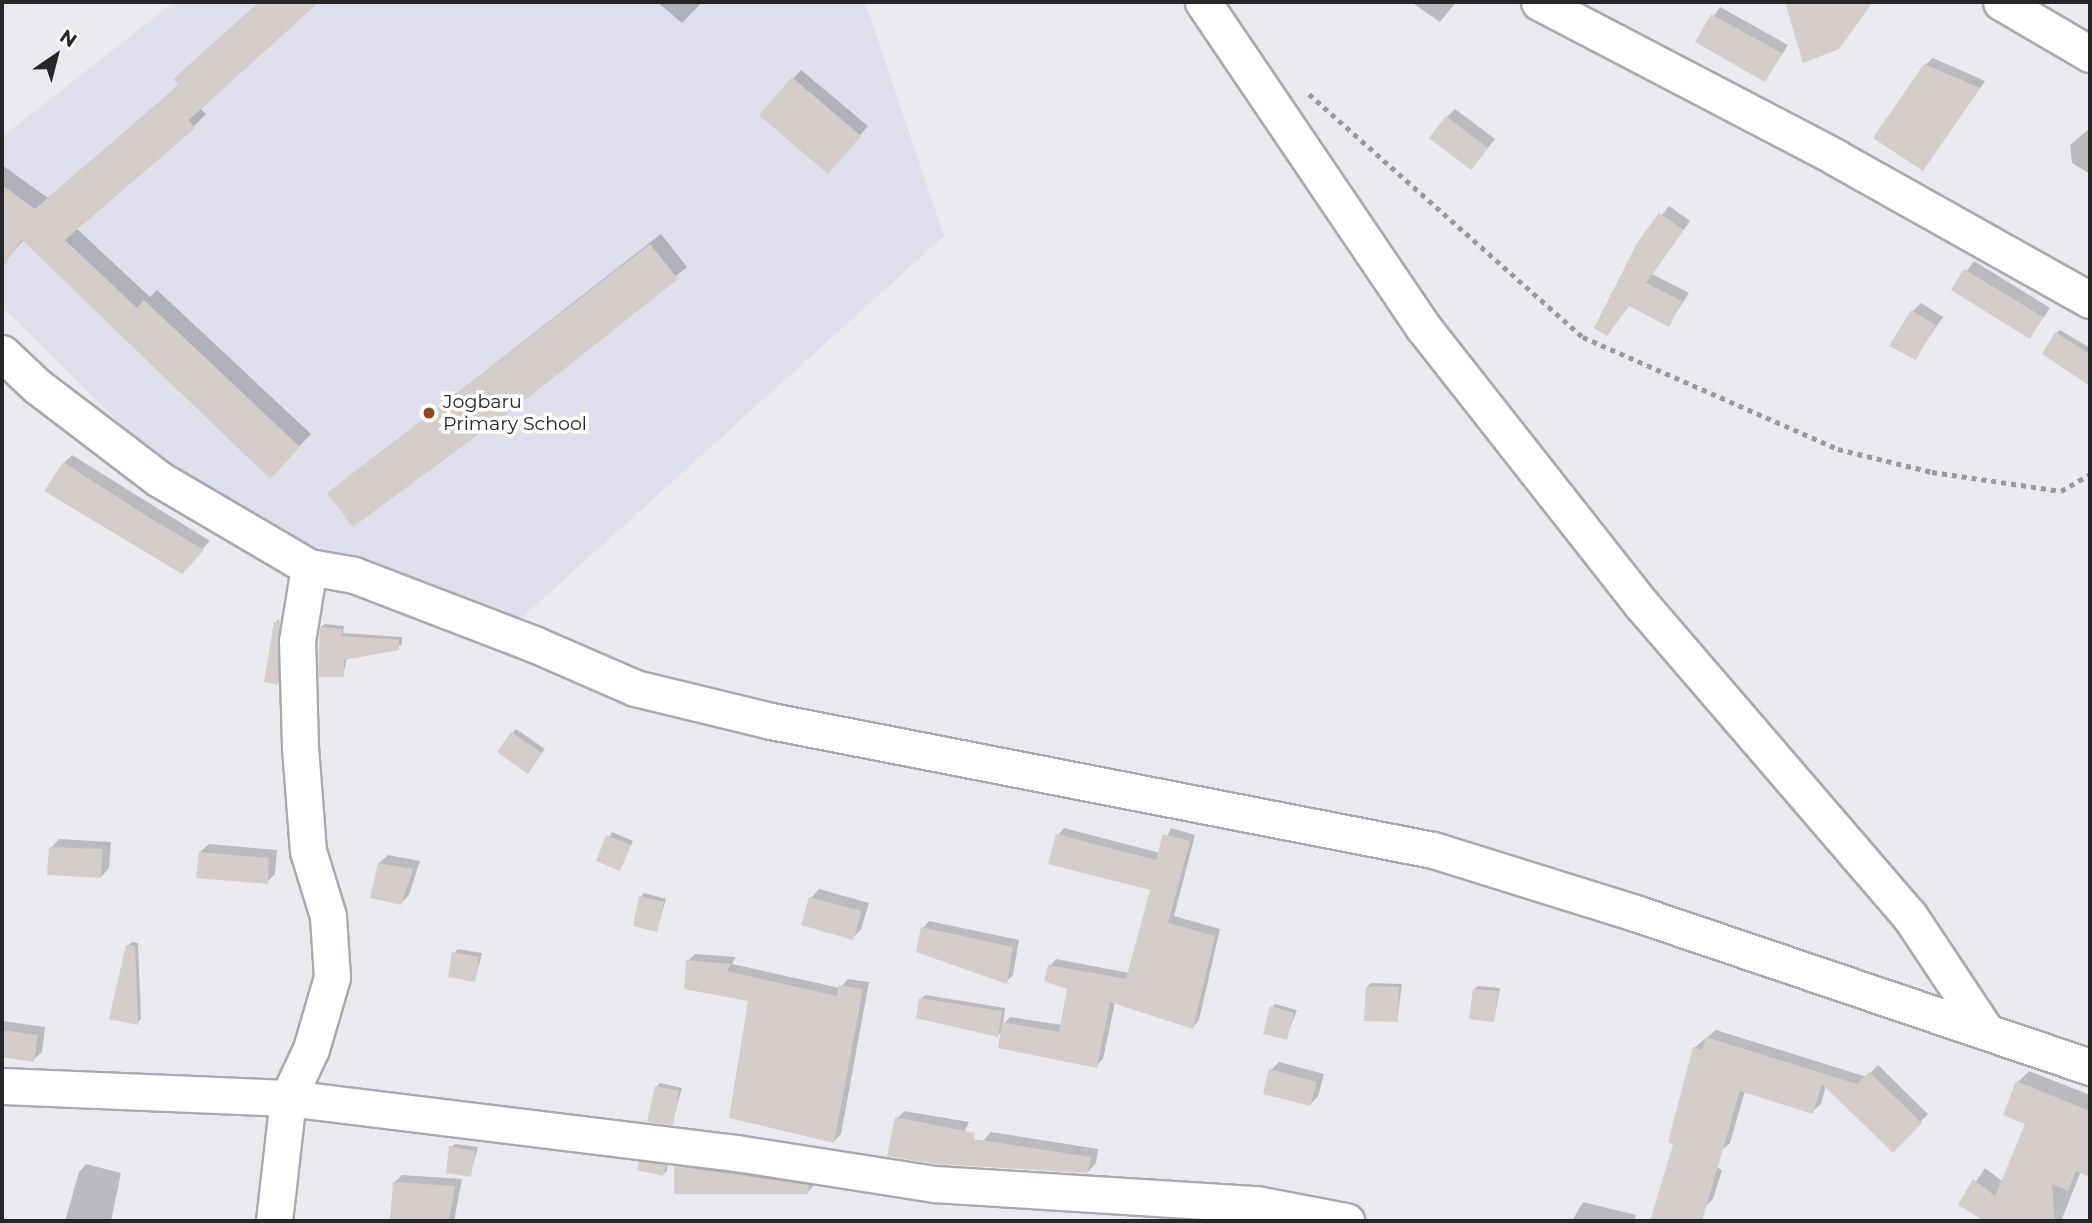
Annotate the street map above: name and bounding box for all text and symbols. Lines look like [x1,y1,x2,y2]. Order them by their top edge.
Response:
north arrow [21,21,91,91]
text: N [55,25,81,52]
place label: Jogbaru Primary School [443,391,587,435]
marker: Jogbaru Primary School [421,405,437,421]

